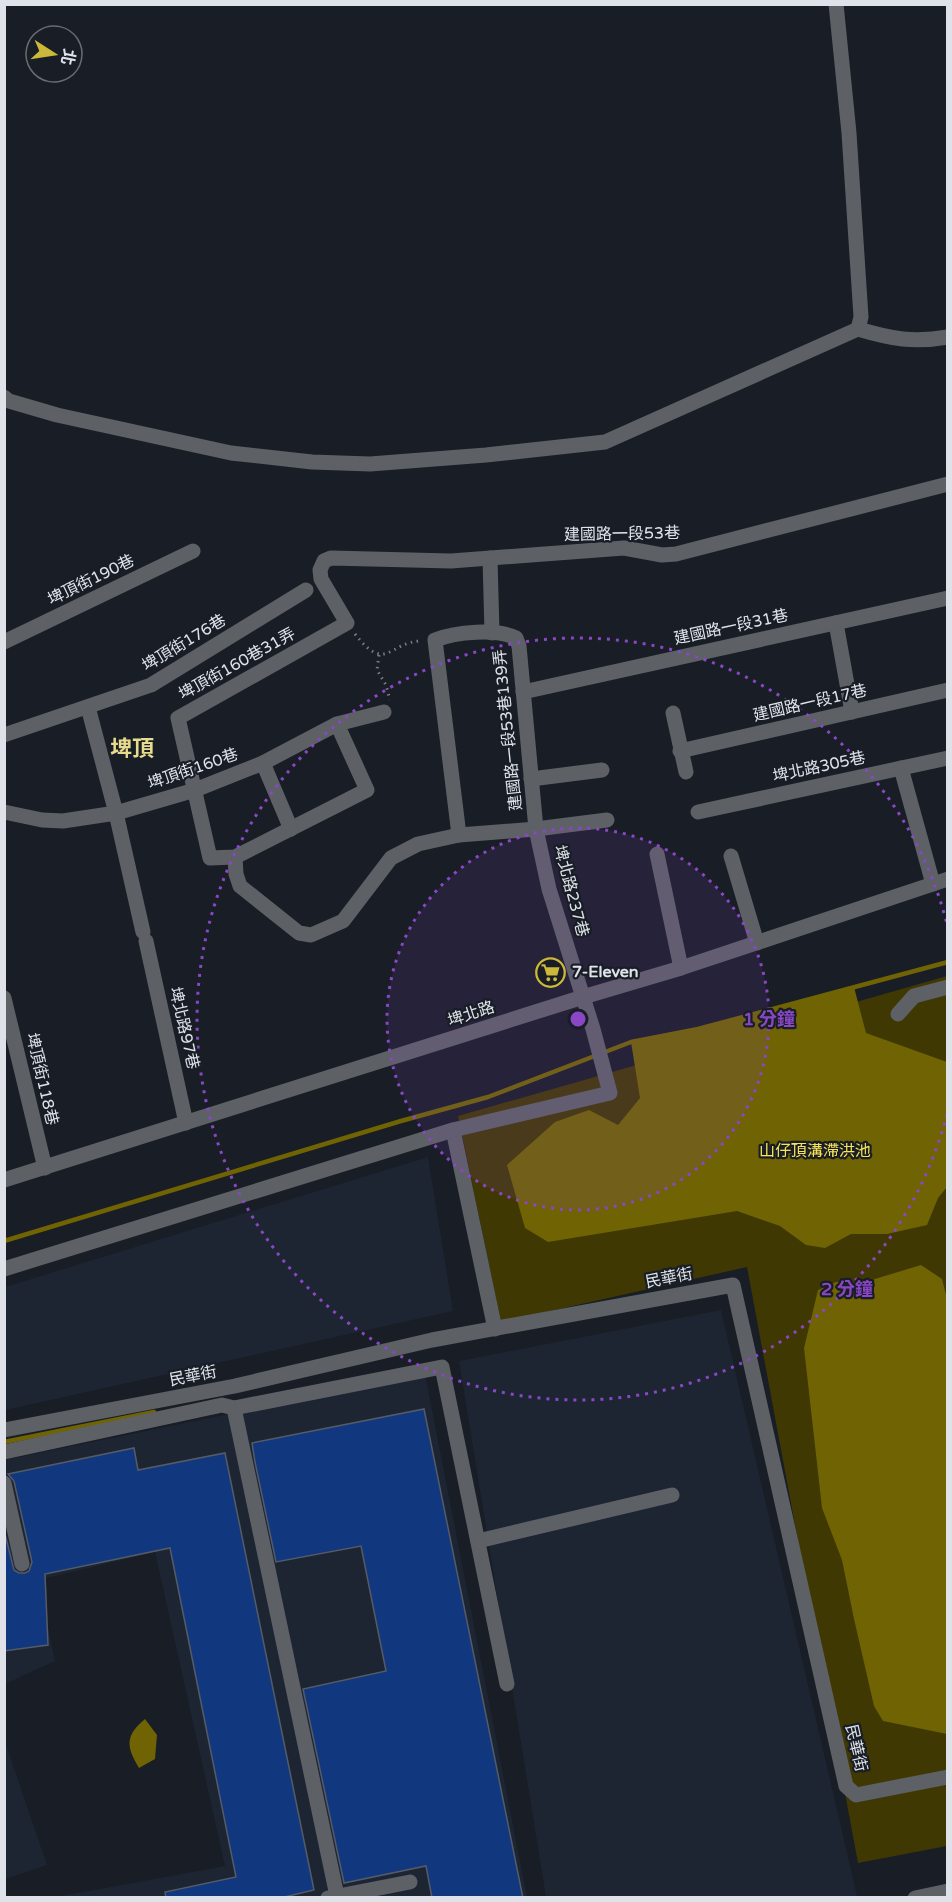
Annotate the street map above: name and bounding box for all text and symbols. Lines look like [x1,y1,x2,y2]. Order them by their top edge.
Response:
north arrow [24,24,84,84]
text: 北 [56,47,79,67]
street label: 建國路一段53巷 [564,523,680,545]
street label: 埤頂街190巷 [44,550,138,610]
street label: 建國路一段31巷 [672,605,790,649]
street label: 埤頂街176巷 [138,610,230,676]
street label: 埤頂街160巷31弄 [175,624,299,704]
street label: 建國路一段53巷139弄 [490,648,526,812]
street label: 建國路一段17巷 [751,680,869,726]
district label: 埤頂 [110,736,154,762]
street label: 埤頂街160巷 [145,744,241,794]
street label: 埤北路305巷 [771,747,867,787]
street label: 埤北路237巷 [549,843,593,939]
supermarket icon: 7-Eleven [535,956,567,988]
place label: 7-Eleven [572,962,639,982]
street label: 埤北路97巷 [165,985,203,1071]
street label: 埤北路 [445,997,497,1031]
text: 1 分鐘 [743,1008,795,1030]
centre of rings [568,1009,588,1029]
street label: 埤頂街118巷 [22,1031,62,1127]
park label: 山仔頂溝滯洪池 [759,1141,871,1161]
street label: 民華街 [644,1264,694,1292]
text: 2 分鐘 [821,1278,873,1300]
street label: 民華街 [168,1362,218,1390]
street label: 民華街 [841,1722,871,1774]

